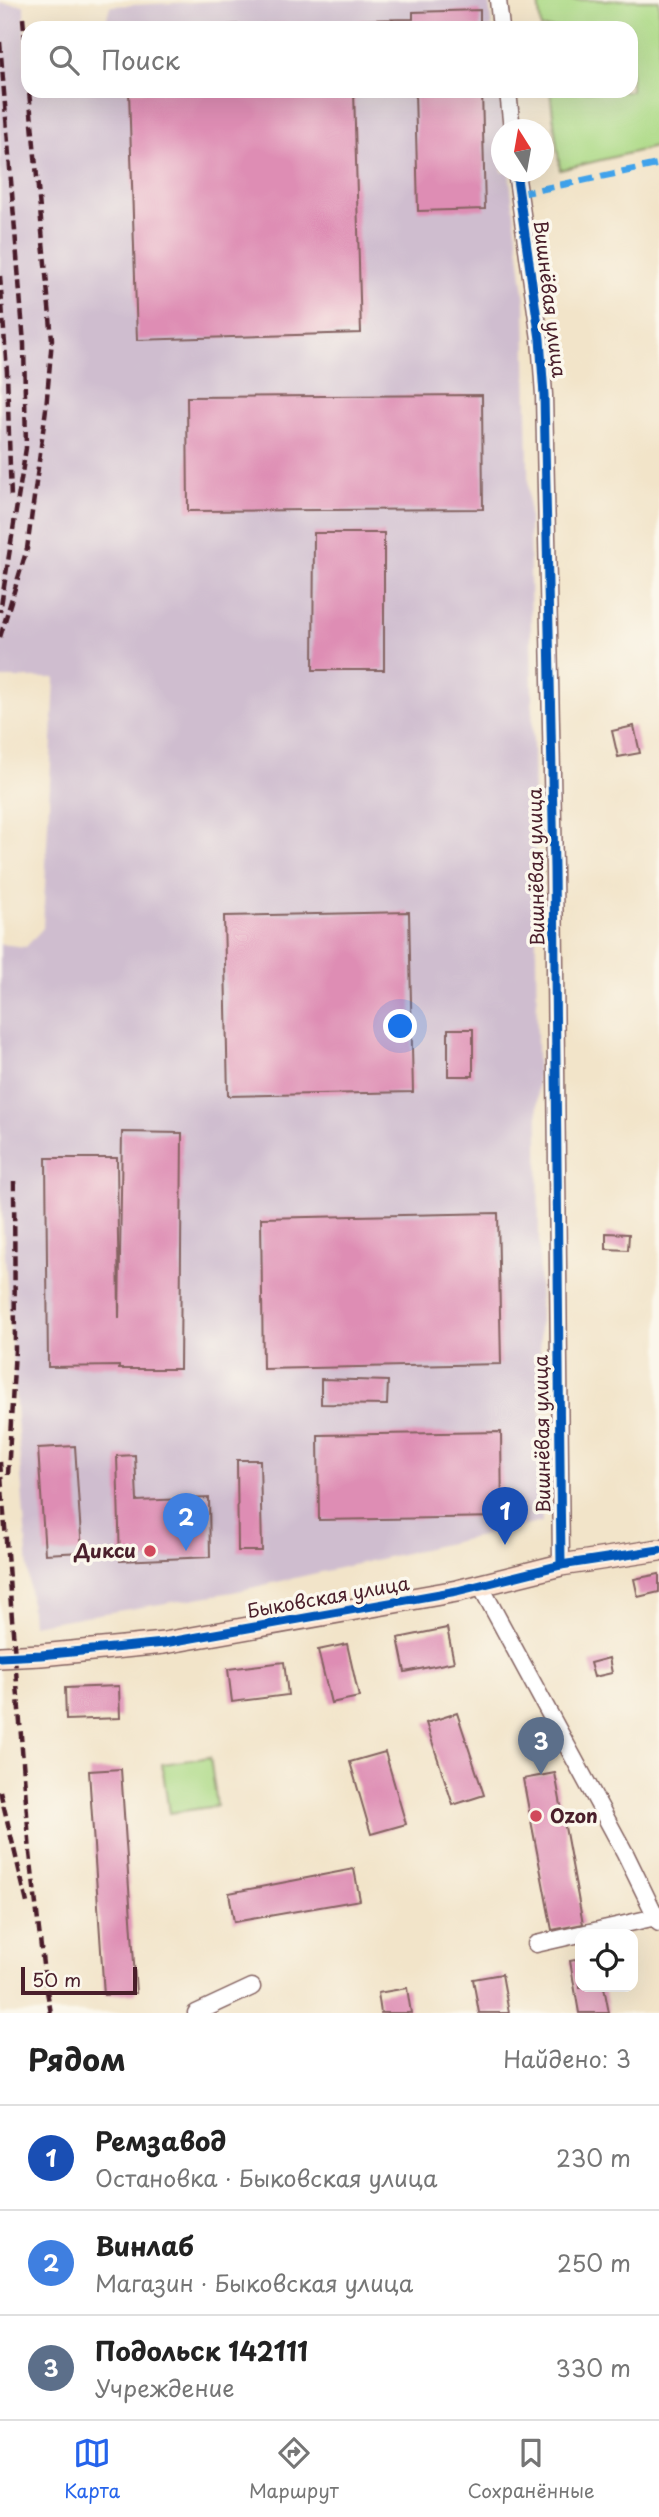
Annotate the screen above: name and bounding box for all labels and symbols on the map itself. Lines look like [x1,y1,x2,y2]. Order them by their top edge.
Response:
north arrow [491,119,554,182]
street label: Вишнёвая улица [527,219,575,379]
street label: Вишнёвая улица [520,788,550,946]
your location [383,1009,417,1043]
street label: Вишнёвая улица [526,1355,556,1513]
pin: 1 [482,1487,528,1545]
pin: 2 [163,1493,209,1551]
place label: Дикси [73,1536,136,1564]
marker: Дикси [142,1543,158,1559]
street label: Быковская улица [244,1568,411,1624]
pin: 3 [518,1717,564,1775]
place label: Ozon [550,1801,598,1829]
marker: Ozon [528,1808,544,1824]
scale bar [21,1964,136,1996]

